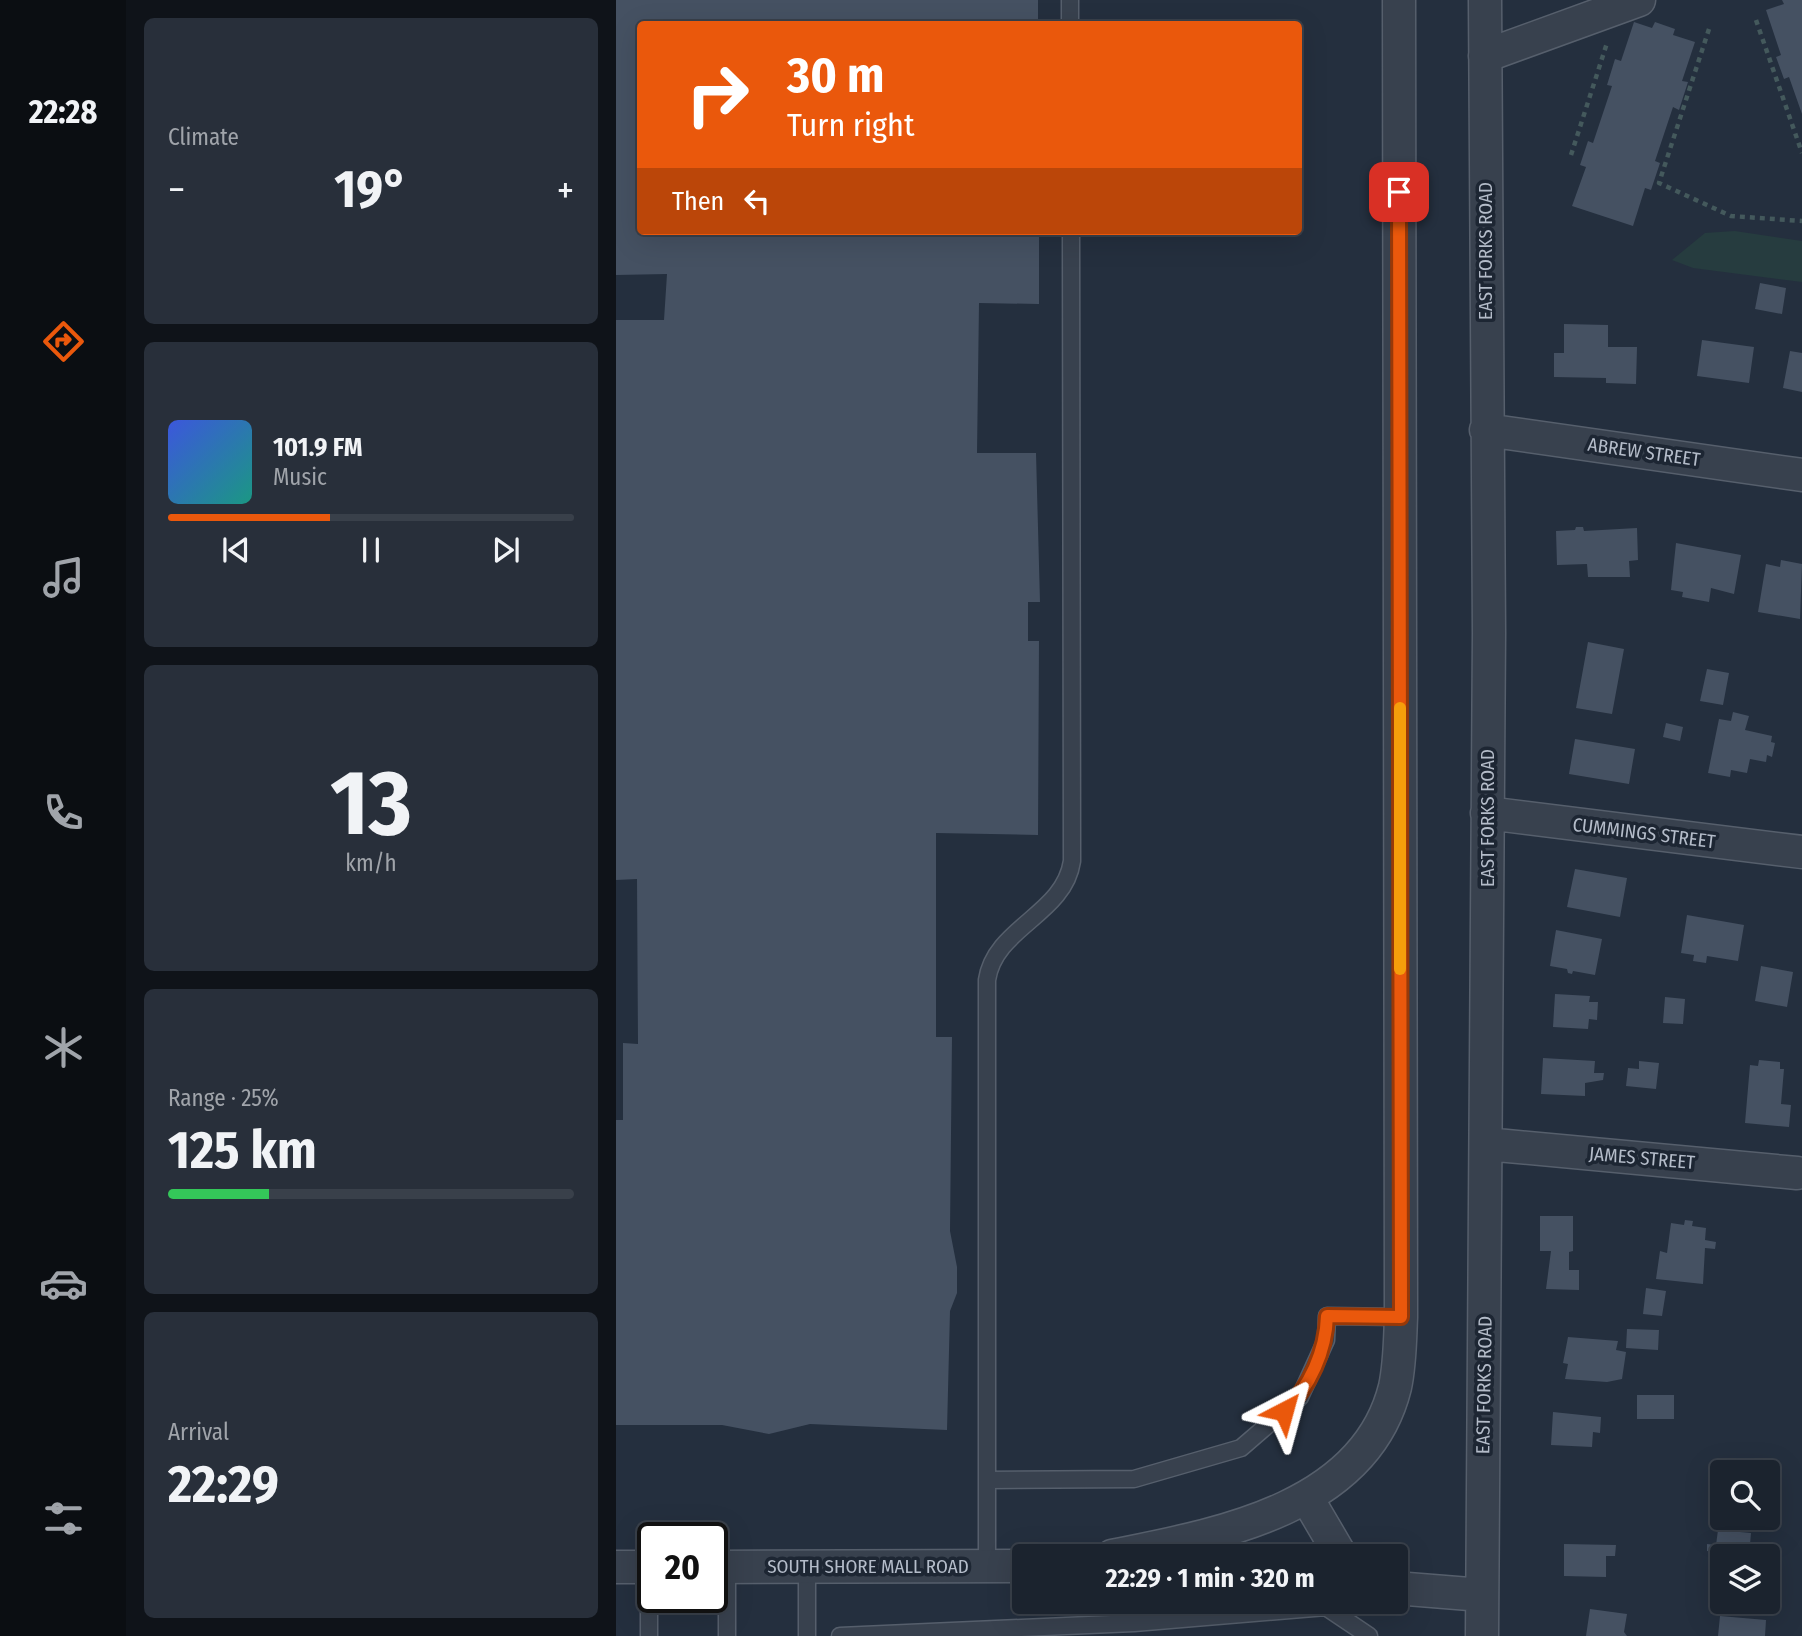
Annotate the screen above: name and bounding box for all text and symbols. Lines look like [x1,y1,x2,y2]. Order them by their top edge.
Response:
text: 30 m [787,46,885,105]
icon: right [672,49,763,140]
text: 22:28 [29,93,97,131]
text: Turn right [787,106,914,144]
text: Climate [168,123,239,151]
text: 19° [334,158,408,221]
pin [1369,162,1429,222]
text: − [168,167,185,213]
text: + [557,167,574,213]
icon: arrive [1380,173,1418,211]
icon: left [738,182,776,220]
street label: EAST FORKS ROAD [1474,182,1497,320]
text: Then [672,186,724,217]
icon: directions [39,317,88,366]
text: 101.9 FM [273,432,362,463]
street label: ABREW STREET [1586,433,1702,471]
text: Music [273,463,327,491]
icon: previous [217,531,255,569]
icon: pause [352,531,390,569]
icon: next [487,531,525,569]
icon: music [39,553,88,602]
text: 13 [330,749,412,858]
street label: EAST FORKS ROAD [1476,749,1499,887]
icon: phone [39,788,88,837]
street label: CUMMINGS STREET [1571,813,1717,853]
text: km/h [345,849,397,877]
icon: climate [39,1023,88,1072]
text: Range · 25% [168,1084,279,1112]
text: 125 km [168,1119,317,1182]
street label: JAMES STREET [1588,1142,1696,1174]
icon: car [39,1259,88,1308]
street label: EAST FORKS ROAD [1471,1316,1497,1454]
position arrow [1247,1374,1321,1448]
text: Arrival [168,1418,229,1446]
text: 22:29 [168,1453,279,1516]
map controls [1710,1460,1780,1614]
button: search [1710,1460,1780,1530]
icon: filters [39,1494,88,1543]
speed limit sign: 20 [637,1522,728,1613]
button: layers [1710,1544,1780,1614]
street label: SOUTH SHORE MALL ROAD [767,1555,969,1578]
text: 22:29 · 1 min · 320 m [1105,1563,1315,1594]

